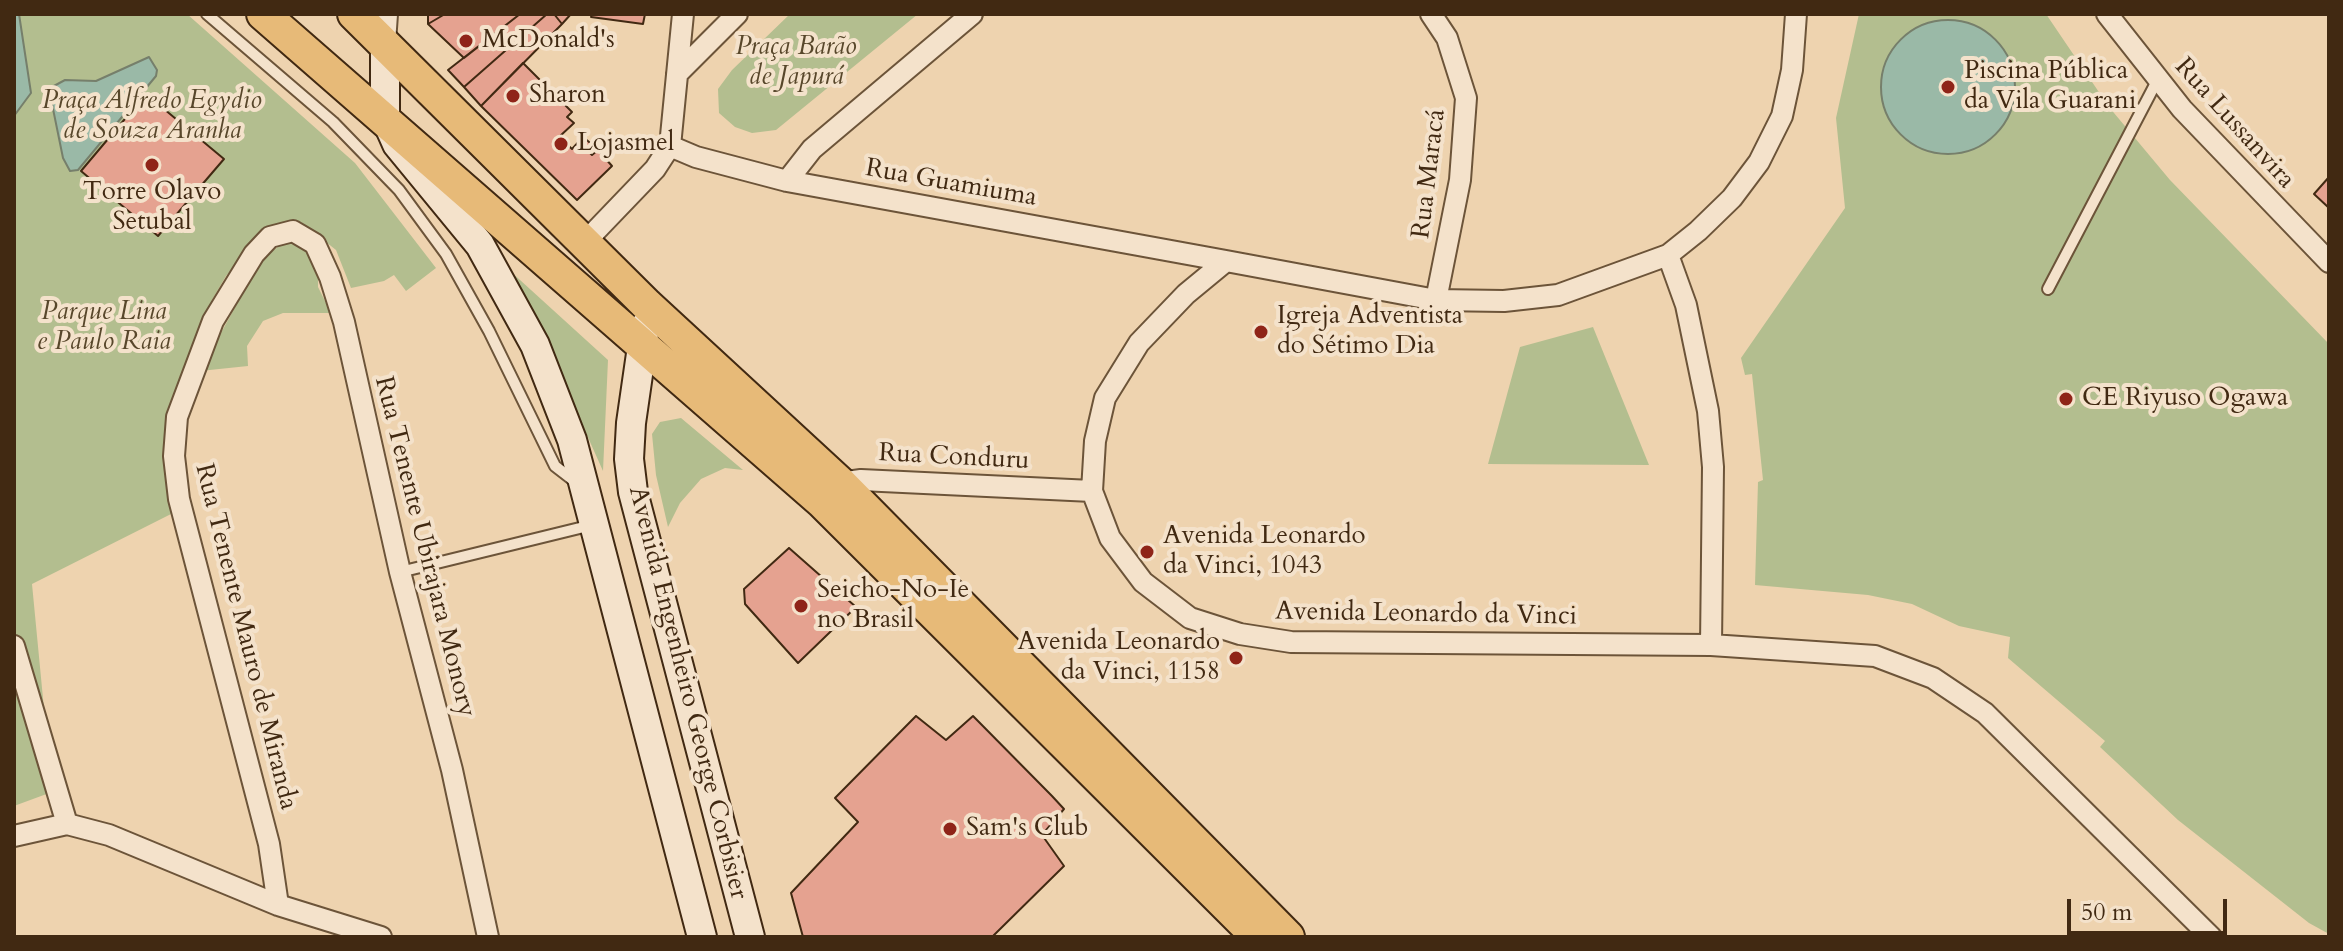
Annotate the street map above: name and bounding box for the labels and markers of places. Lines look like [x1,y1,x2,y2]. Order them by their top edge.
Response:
place label: McDonald's [482,25,615,57]
marker: McDonald's [457,32,475,50]
place label: Piscina Pública da Vila Guarani [1964,56,2136,118]
marker: Piscina Pública da Vila Guarani [1939,78,1957,96]
place label: Sharon [529,80,606,112]
marker: Sharon [504,87,522,105]
place label: Lojasmel [577,128,674,160]
marker: Lojasmel [552,135,570,153]
marker: Torre Olavo Setubal [143,156,161,174]
place label: Torre Olavo Setubal [83,177,221,238]
place label: Igreja Adventista do Sétimo Dia [1277,301,1463,362]
marker: Igreja Adventista do Sétimo Dia [1252,323,1270,341]
place label: CE Riyuso Ogawa [2082,383,2288,415]
marker: CE Riyuso Ogawa [2057,390,2075,408]
place label: Avenida Leonardo da Vinci, 1043 [1163,521,1366,582]
marker: Avenida Leonardo da Vinci, 1043 [1138,543,1156,561]
place label: Seicho-No-Ie no Brasil [817,575,969,636]
marker: Seicho-No-Ie no Brasil [792,597,810,615]
place label: Avenida Leonardo da Vinci, 1158 [1017,627,1220,688]
marker: Avenida Leonardo da Vinci, 1158 [1227,649,1245,667]
place label: Sam's Club [966,813,1089,845]
marker: Sam's Club [941,820,959,838]

